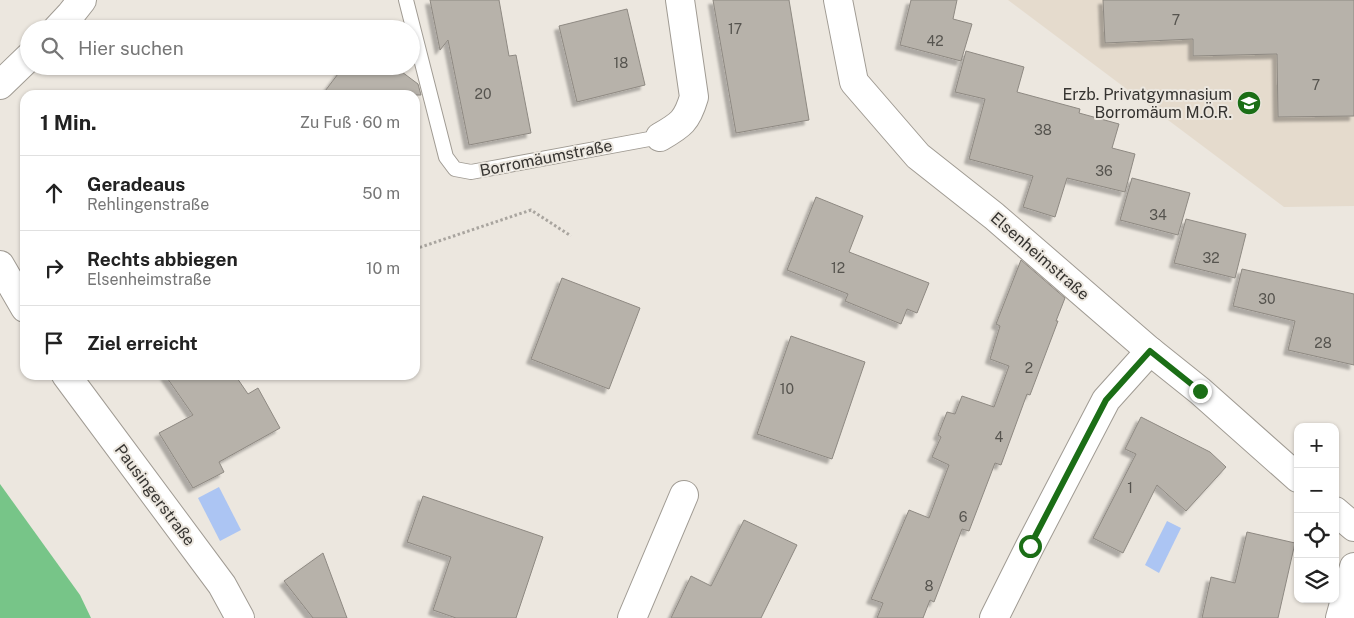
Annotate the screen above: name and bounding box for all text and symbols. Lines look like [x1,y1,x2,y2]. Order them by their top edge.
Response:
house number: 7 [1172,12,1180,28]
search box [20,20,420,75]
house number: 17 [728,21,742,37]
house number: 42 [926,33,944,49]
icon: search [38,34,66,62]
text: Hier suchen [78,37,184,59]
house number: 18 [614,55,628,71]
house number: 7 [1312,77,1320,93]
place label: Erzb. Privatgymnasium Borromäum M.Ö.R. [1062,85,1232,122]
house number: 20 [475,86,491,102]
school or university icon: Erzb. Privatgymnasium Borromäum M.Ö.R. [1236,90,1262,116]
text: 1 Min. [40,110,97,135]
text: Zu Fuß · 60 m [300,113,400,132]
house number: 38 [1034,122,1052,138]
street label: Borromäumstraße [478,136,614,180]
house number: 36 [1095,163,1113,179]
text: Geradeaus [87,173,185,195]
icon: ahead [40,179,68,207]
text: 50 m [362,184,400,203]
text: Rehlingenstraße [87,195,209,214]
house number: 34 [1149,207,1167,223]
street label: Elsenheimstraße [987,208,1093,304]
text: Rechts abbiegen [87,248,238,270]
house number: 32 [1202,250,1220,266]
icon: right [40,254,68,282]
text: 10 m [366,259,400,278]
house number: 12 [831,260,845,276]
text: Elsenheimstraße [87,270,211,289]
house number: 30 [1258,291,1276,307]
icon: arrive [40,329,68,357]
text: Ziel erreicht [87,332,198,354]
house number: 28 [1314,335,1332,351]
house number: 2 [1025,360,1033,376]
route end [1189,380,1212,403]
house number: 10 [780,381,794,397]
map controls [1294,423,1339,603]
button: + [1294,423,1339,468]
house number: 4 [995,429,1004,445]
street label: Pausingerstraße [111,441,199,549]
button: − [1294,468,1339,513]
house number: 1 [1127,480,1133,496]
house number: 6 [959,509,968,525]
button: locate [1294,513,1339,558]
route start [1019,535,1042,558]
button: layers [1294,558,1339,603]
house number: 8 [924,578,934,594]

